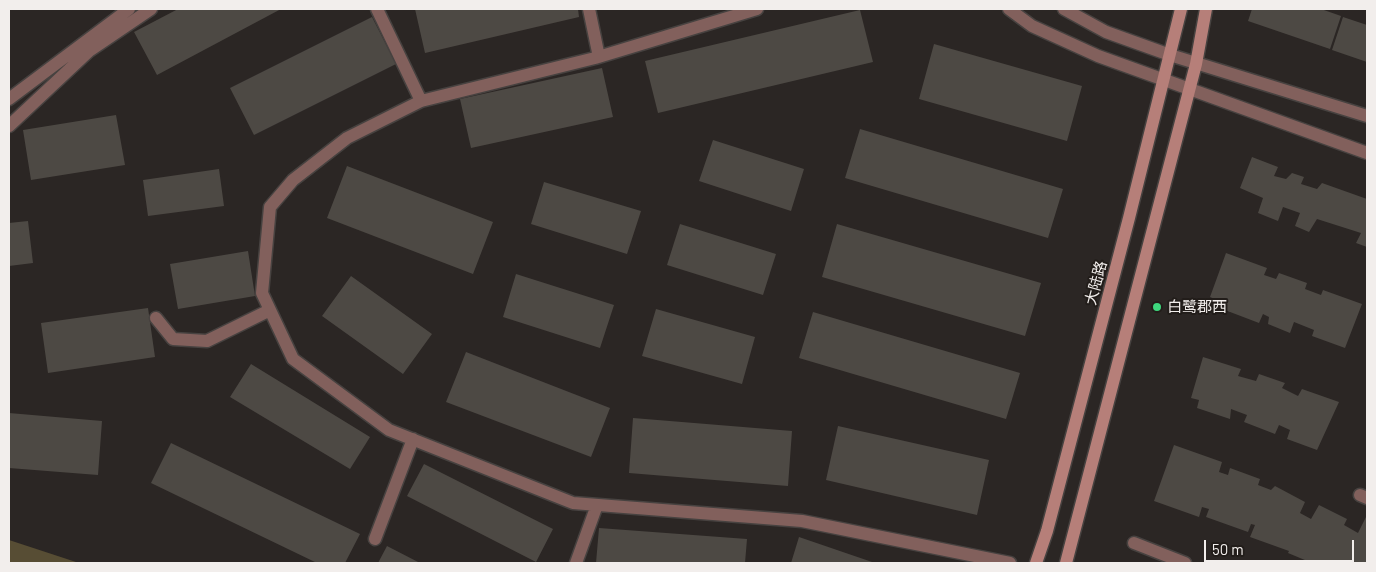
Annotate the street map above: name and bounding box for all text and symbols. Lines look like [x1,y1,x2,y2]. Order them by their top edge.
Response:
street label: 大陆路 [1081,259,1111,307]
place label: 白鹭郡西 [1167,298,1227,316]
marker: 白鹭郡西 [1151,301,1163,313]
scale bar [1206,530,1356,562]
text: 50 m [1212,540,1244,558]

